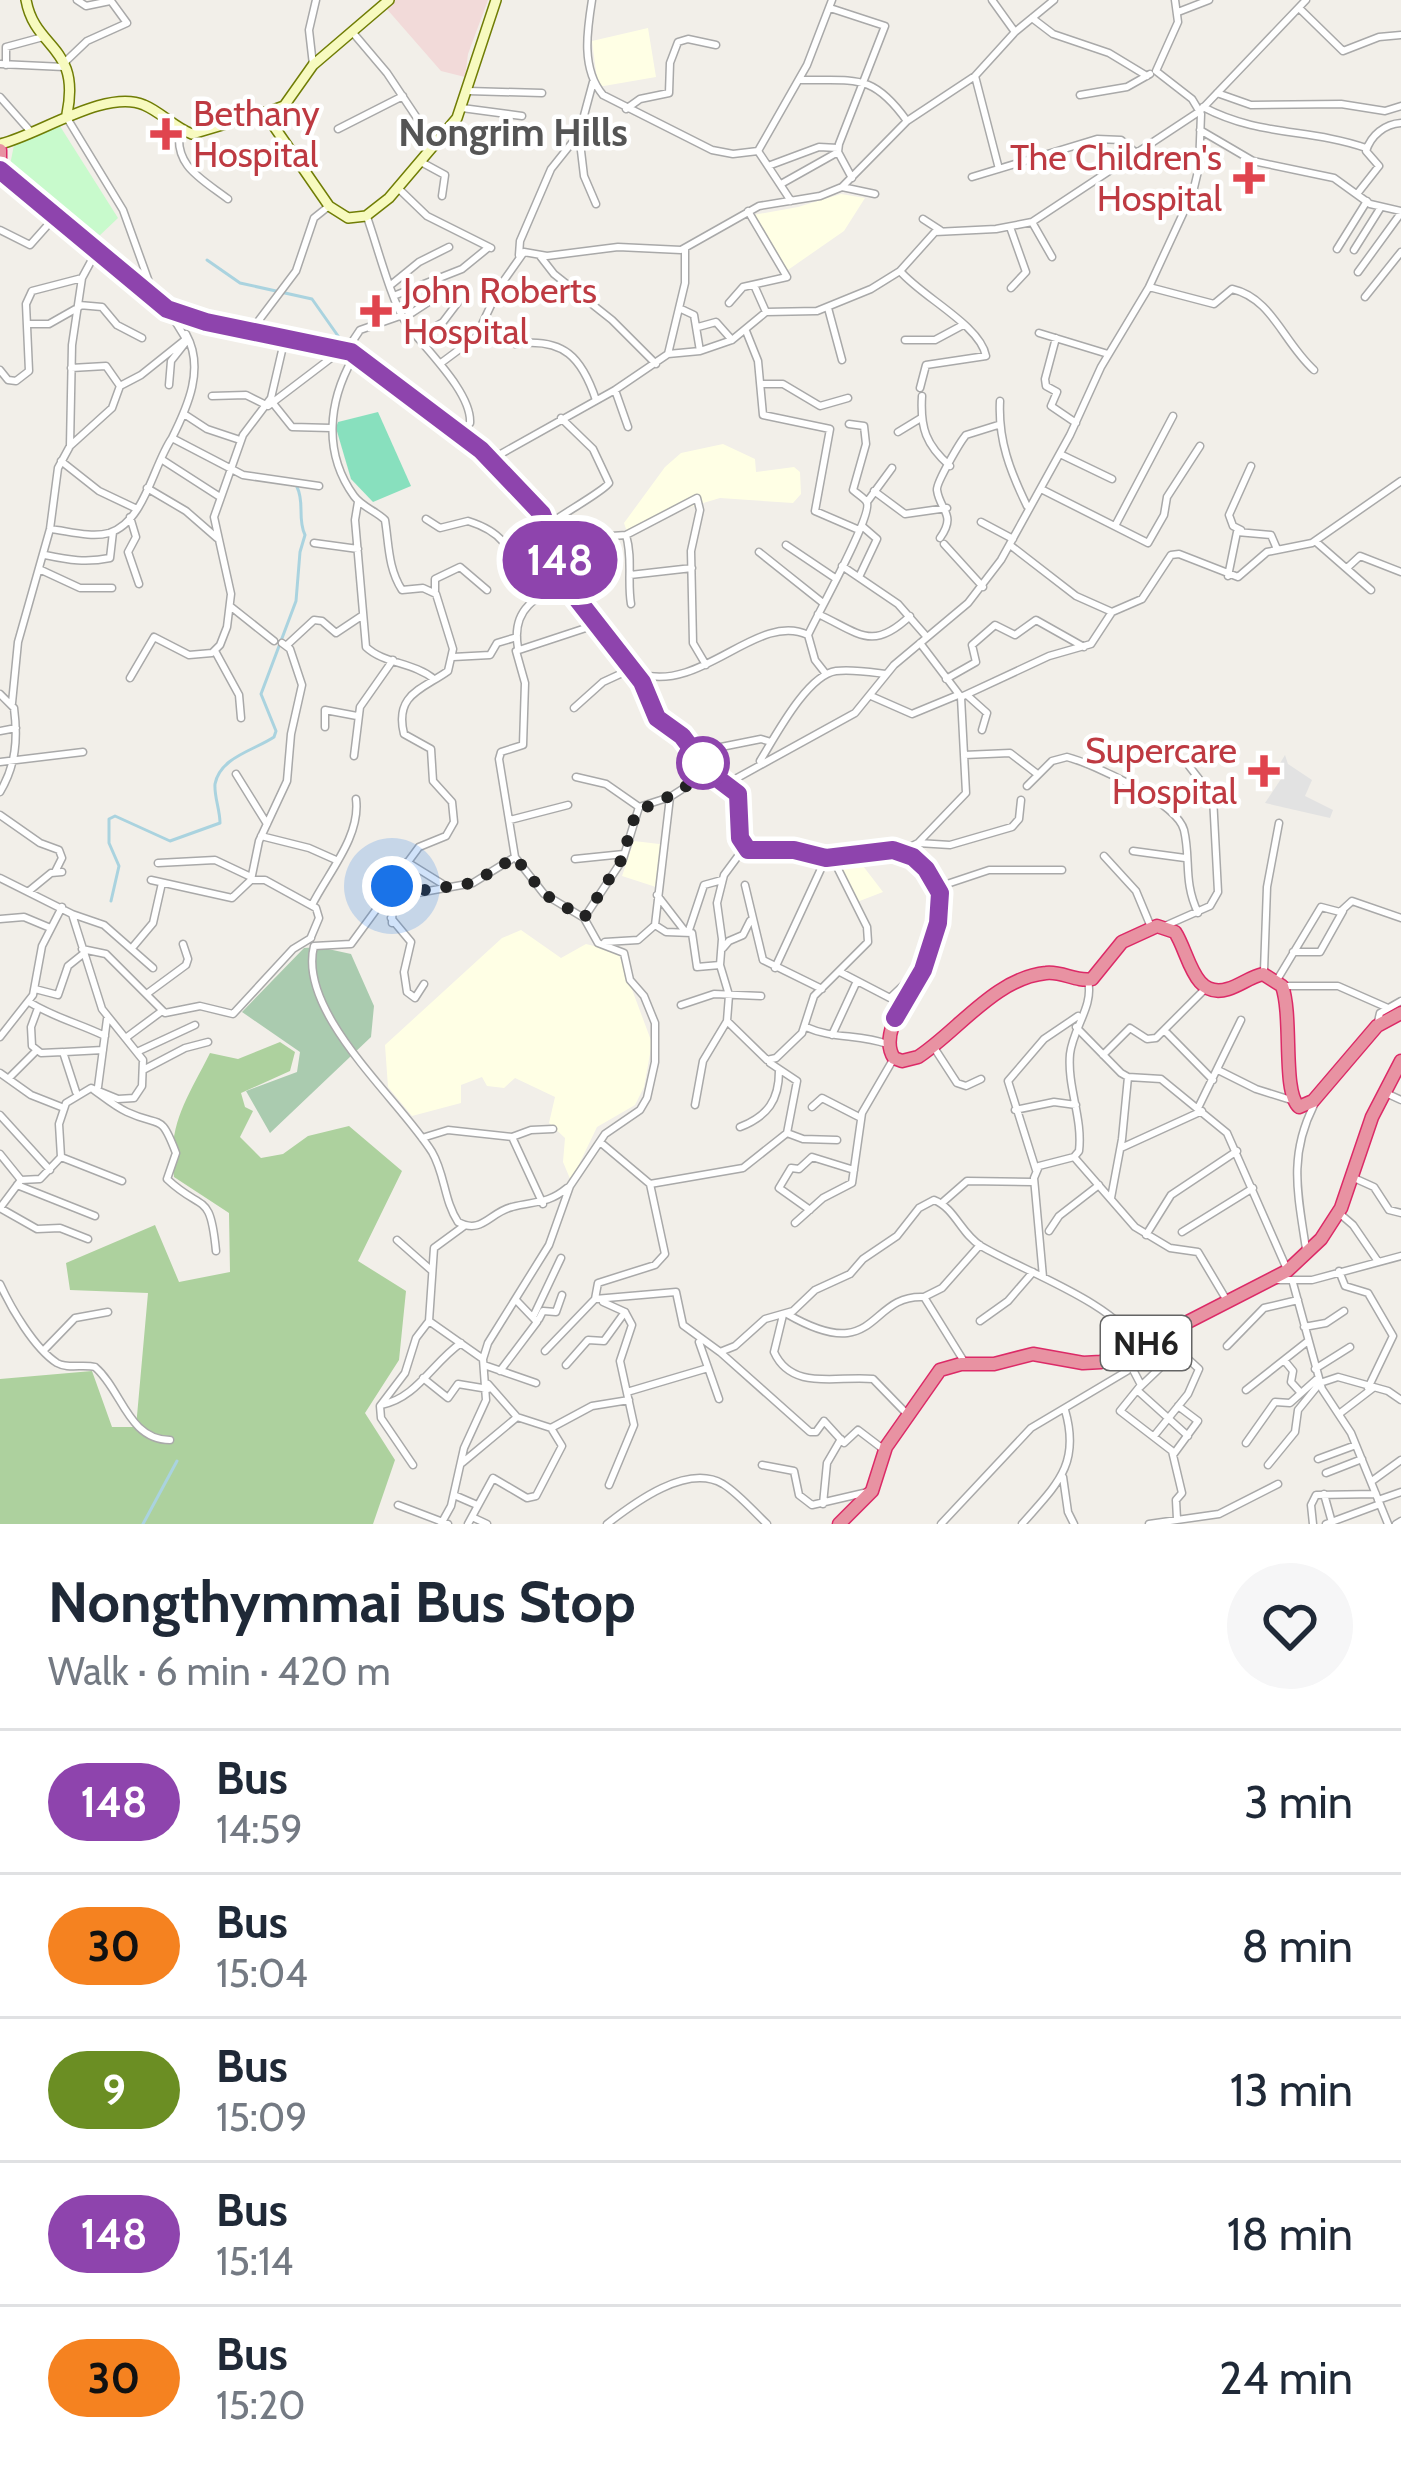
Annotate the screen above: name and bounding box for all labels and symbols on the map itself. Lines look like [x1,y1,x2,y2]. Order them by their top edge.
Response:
place label: Bethany Hospital [193,91,320,176]
district label: Nongrim Hills [398,108,628,156]
marker: Bethany Hospital [150,118,182,150]
place label: The Children's Hospital [1010,135,1222,220]
marker: The Children's Hospital [1233,162,1265,194]
place label: John Roberts Hospital [402,268,597,353]
marker: John Roberts Hospital [360,295,392,327]
line badge: 148 [491,521,629,599]
place label: Supercare Hospital [1085,728,1237,813]
unlabelled marker [678,738,728,788]
marker: Supercare Hospital [1248,755,1280,787]
your location [362,856,422,916]
road number: NH6 [1101,1316,1191,1370]

